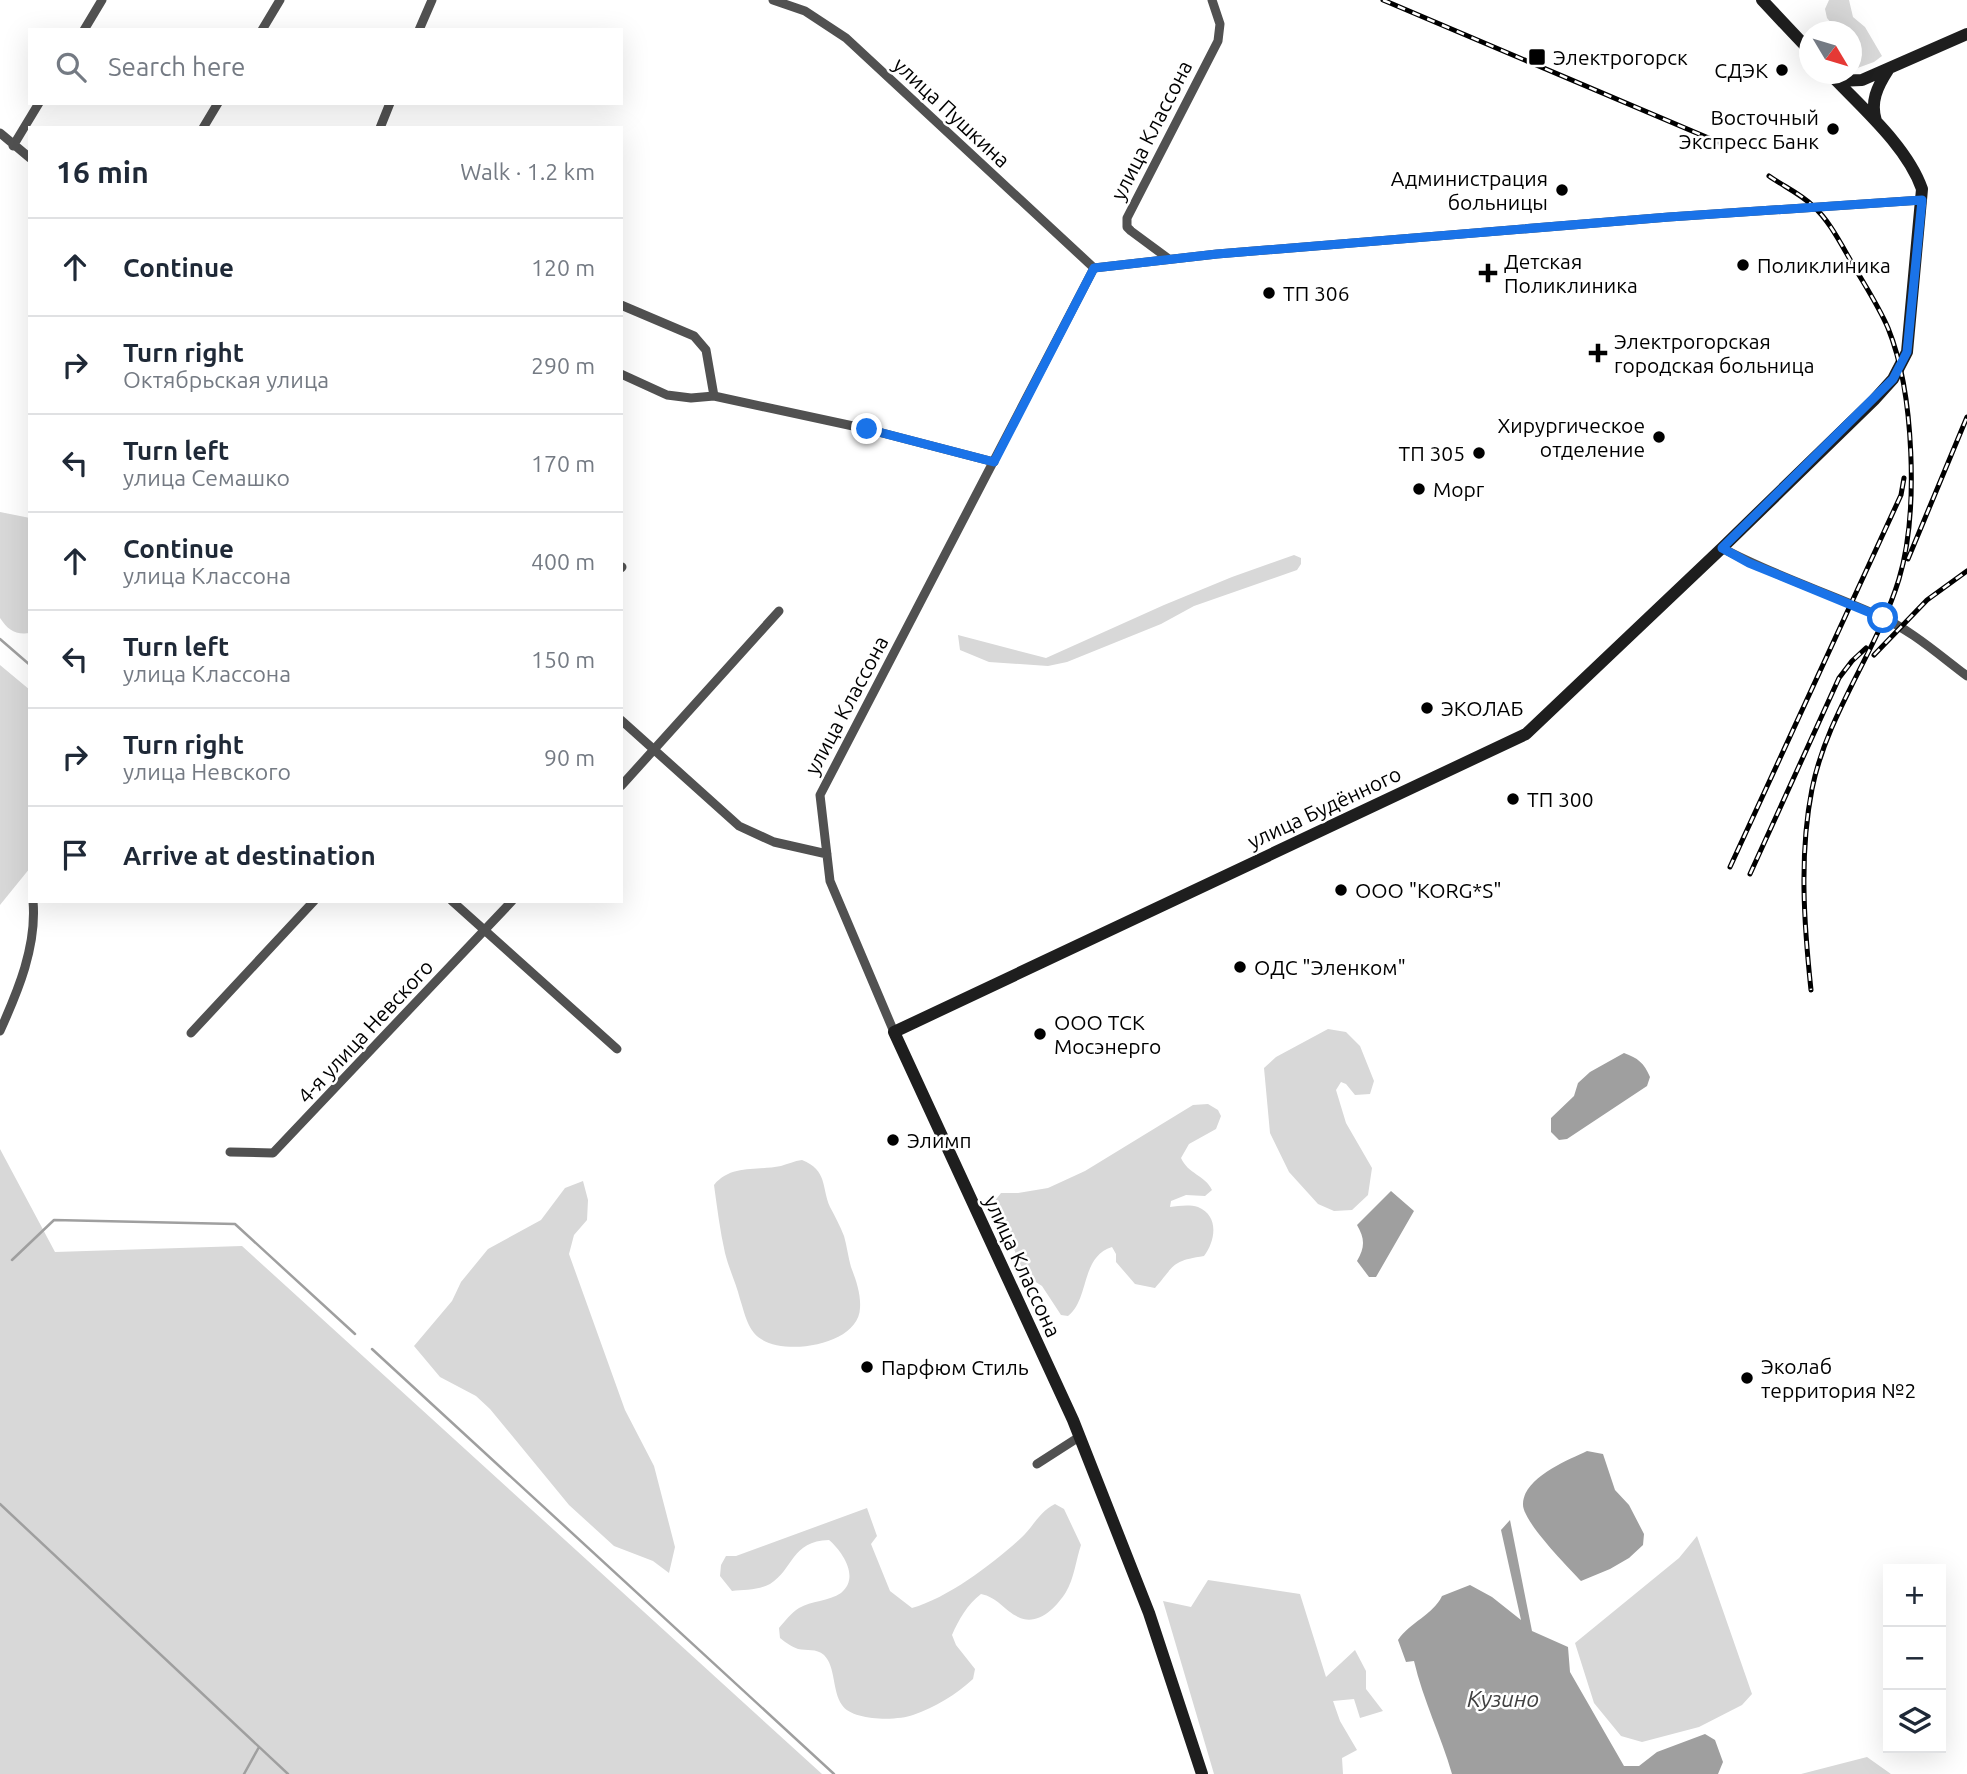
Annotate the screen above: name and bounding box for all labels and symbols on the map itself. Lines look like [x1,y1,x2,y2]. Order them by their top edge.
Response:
north arrow [1799,21,1862,84]
place label: Электрогорск [1553,45,1688,69]
marker: Электрогорск [1527,47,1547,67]
street label: улица Пушкина [889,52,1015,172]
street label: улица Классона [1105,56,1197,204]
place label: СДЭК [1714,58,1768,82]
marker: СДЭК [1774,62,1790,78]
place label: Восточный Экспресс Банк [1679,105,1819,153]
marker: Восточный Экспресс Банк [1825,121,1841,137]
place label: Администрация больницы [1391,166,1548,214]
marker: Администрация больницы [1554,182,1570,198]
place label: Детская Поликлиника [1504,249,1638,297]
place label: Поликлиника [1757,253,1891,277]
marker: Поликлиника [1735,257,1751,273]
marker: Детская Поликлиника [1478,263,1498,283]
place label: ТП 306 [1283,281,1350,305]
marker: ТП 306 [1261,285,1277,301]
place label: Электрогорская городская больница [1614,329,1815,377]
marker: Электрогорская городская больница [1588,343,1608,363]
route end [851,413,882,444]
place label: Хирургическое отделение [1497,413,1645,461]
marker: Хирургическое отделение [1651,429,1667,445]
place label: ТП 305 [1398,441,1465,465]
marker: ТП 305 [1471,445,1487,461]
place label: Морг [1433,477,1485,501]
marker: Морг [1411,481,1427,497]
route start [1867,602,1898,633]
street label: улица Классона [799,632,893,778]
place label: ЭКОЛАБ [1441,696,1523,720]
marker: ЭКОЛАБ [1419,700,1435,716]
street label: улица Будённого [1243,761,1405,853]
place label: ТП 300 [1527,787,1594,811]
marker: ТП 300 [1505,791,1521,807]
place label: ООО "KORG*S" [1355,878,1502,902]
marker: ООО "KORG*S" [1333,882,1349,898]
street label: 4-я улица Невского [292,954,438,1108]
place label: ОДС "Эленком" [1254,955,1406,979]
marker: ОДС "Эленком" [1232,959,1248,975]
place label: ООО ТСК Мосэнерго [1054,1010,1161,1058]
marker: ООО ТСК Мосэнерго [1032,1026,1048,1042]
place label: Элимп [907,1128,972,1152]
marker: Элимп [885,1132,901,1148]
street label: улица Классона [980,1191,1066,1341]
place label: Эколаб территория №2 [1761,1354,1916,1402]
place label: Парфюм Стиль [881,1355,1029,1379]
marker: Парфюм Стиль [859,1359,875,1375]
marker: Эколаб территория №2 [1739,1370,1755,1386]
water label: Кузино [1467,1686,1539,1711]

